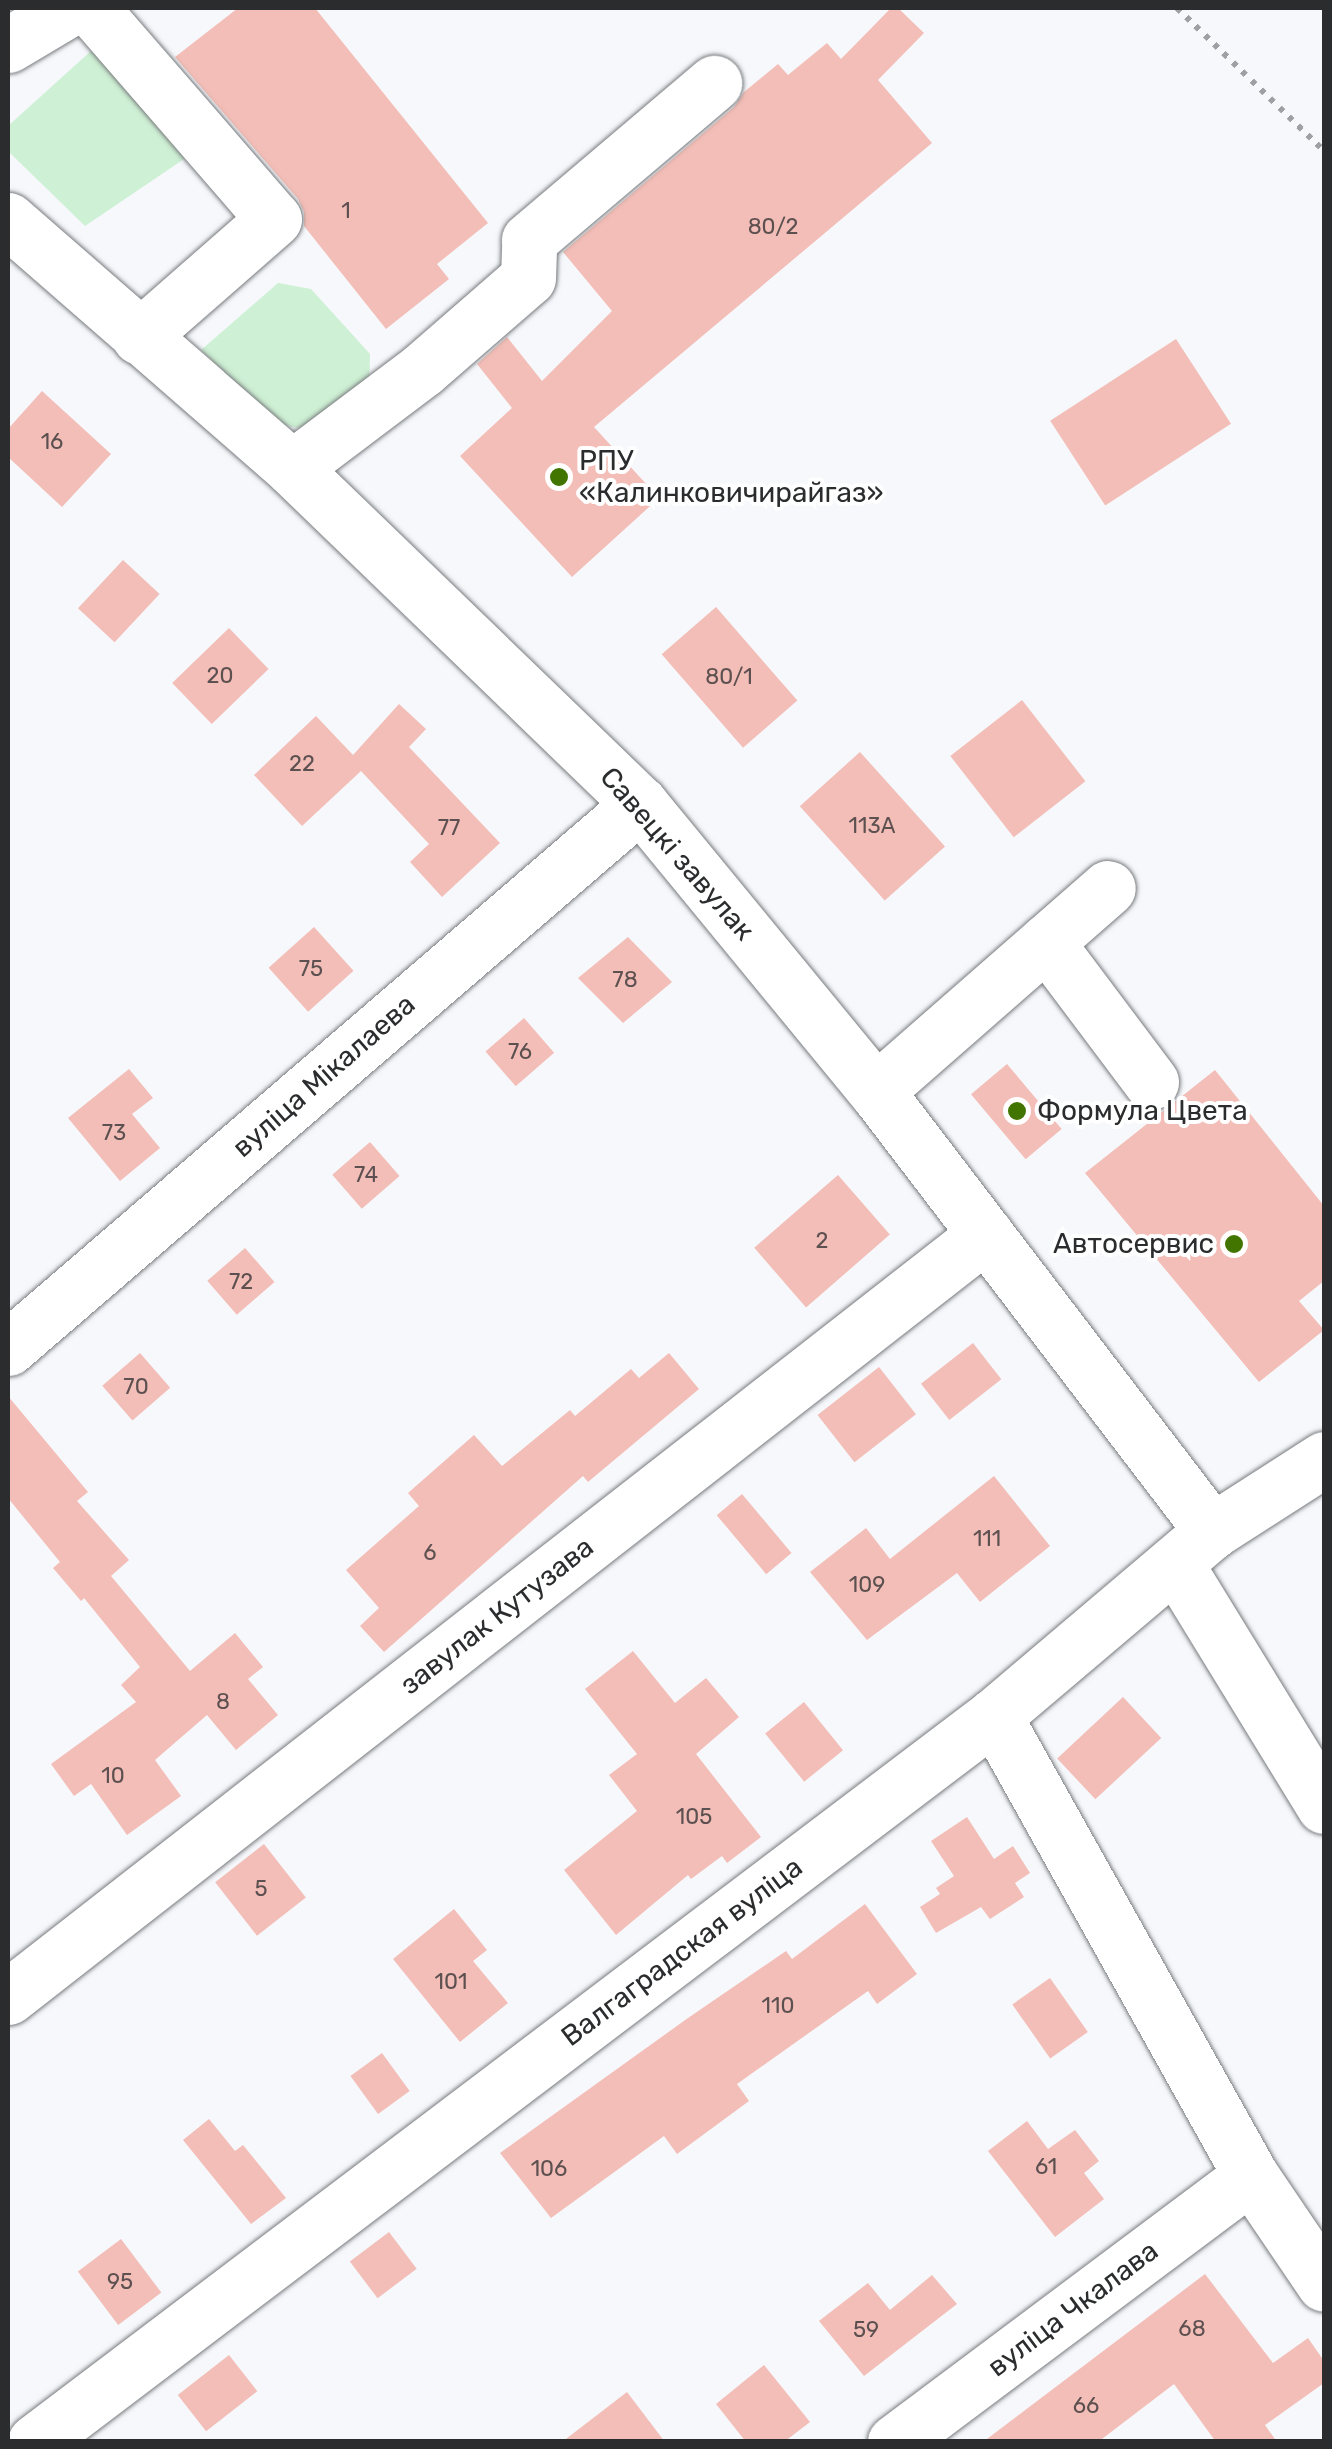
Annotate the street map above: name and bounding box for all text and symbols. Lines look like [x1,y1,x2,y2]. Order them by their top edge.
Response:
house number: 1 [341,198,351,224]
house number: 80/2 [748,214,798,240]
house number: 16 [41,429,63,455]
place label: РПУ «Калинковичирайгаз» [579,444,883,510]
marker: РПУ «Калинковичирайгаз» [548,466,570,488]
house number: 20 [207,663,233,689]
house number: 80/1 [705,664,753,690]
house number: 22 [289,751,315,777]
street label: Савецкі завулак [593,761,761,947]
house number: 113А [849,813,895,839]
house number: 77 [438,815,460,841]
house number: 75 [299,956,323,982]
house number: 78 [612,967,638,993]
street label: вуліца Мікалаева [226,988,422,1164]
house number: 76 [508,1039,532,1065]
place label: Формула Цвета [1037,1094,1248,1128]
marker: Формула Цвета [1006,1100,1028,1122]
house number: 73 [102,1120,126,1146]
house number: 74 [354,1162,378,1188]
place label: Автосервис [1053,1227,1214,1261]
house number: 2 [816,1228,828,1254]
marker: Автосервис [1223,1233,1245,1255]
house number: 72 [229,1269,253,1295]
house number: 70 [123,1374,149,1400]
house number: 111 [973,1526,1001,1552]
street label: завулак Кутузава [394,1530,600,1702]
house number: 6 [423,1540,437,1566]
house number: 109 [849,1572,885,1598]
house number: 8 [216,1689,230,1715]
house number: 10 [101,1763,125,1789]
house number: 105 [676,1804,712,1830]
street label: Валгаградская вуліца [555,1850,809,2054]
house number: 5 [254,1876,268,1902]
house number: 101 [435,1969,467,1995]
house number: 110 [762,1993,794,2019]
house number: 61 [1035,2154,1057,2180]
house number: 106 [531,2156,567,2182]
street label: вуліца Чкалава [981,2234,1165,2384]
house number: 95 [107,2269,133,2295]
house number: 68 [1178,2316,1206,2342]
house number: 59 [853,2317,879,2343]
house number: 66 [1073,2393,1099,2419]

